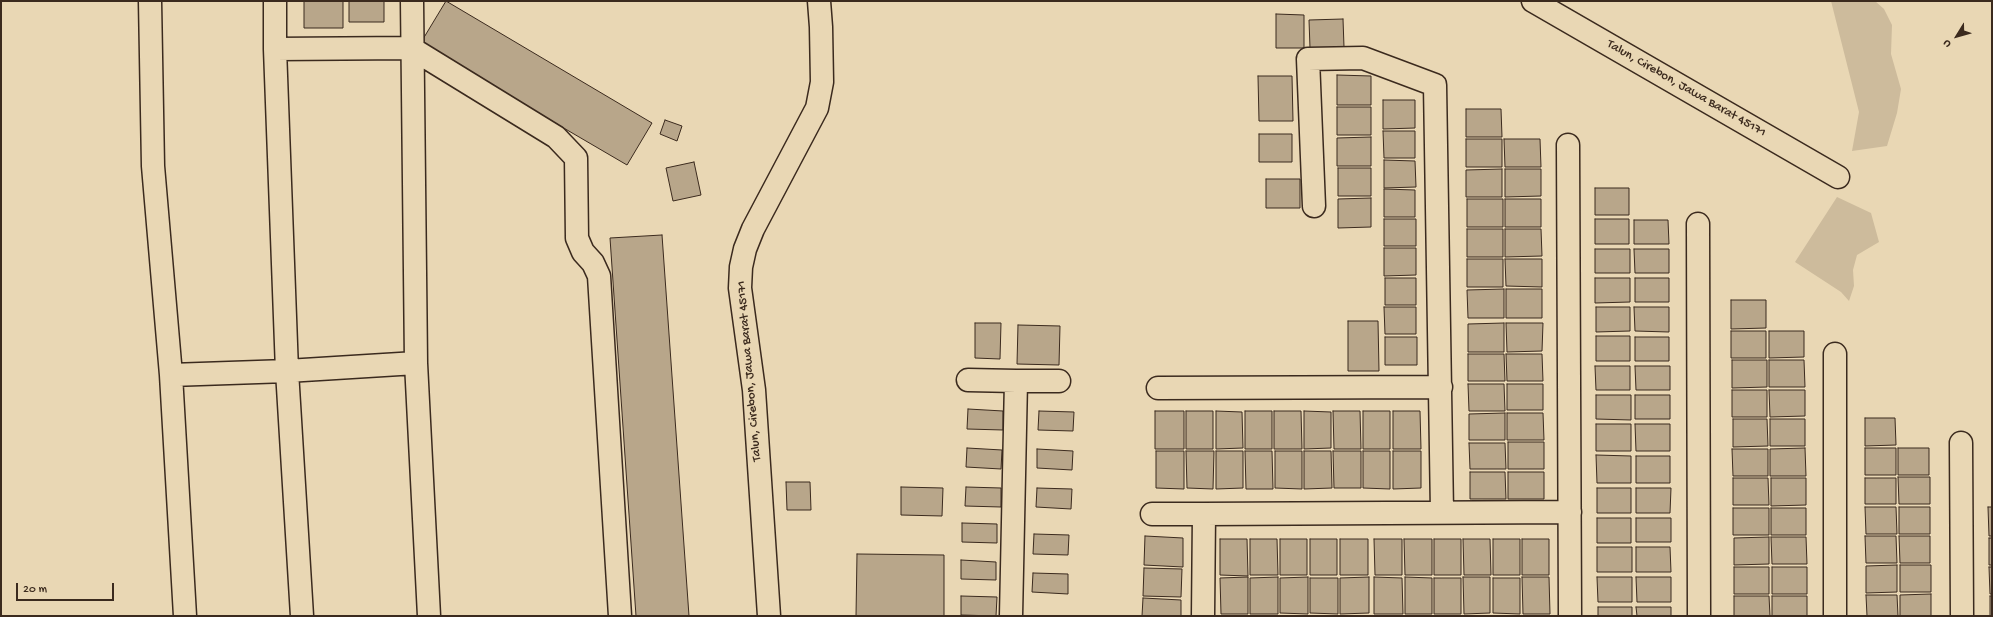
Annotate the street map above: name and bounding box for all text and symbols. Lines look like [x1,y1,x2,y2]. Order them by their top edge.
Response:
north arrow [1937,16,1977,56]
street label: Talun, Cirebon, Jawa Barat 45171 [1604,37,1768,141]
text: U [1941,37,1954,49]
street label: Talun, Cirebon, Jawa Barat 45171 [734,280,766,462]
scale bar [18,575,116,601]
text: 20 m [23,583,47,597]

